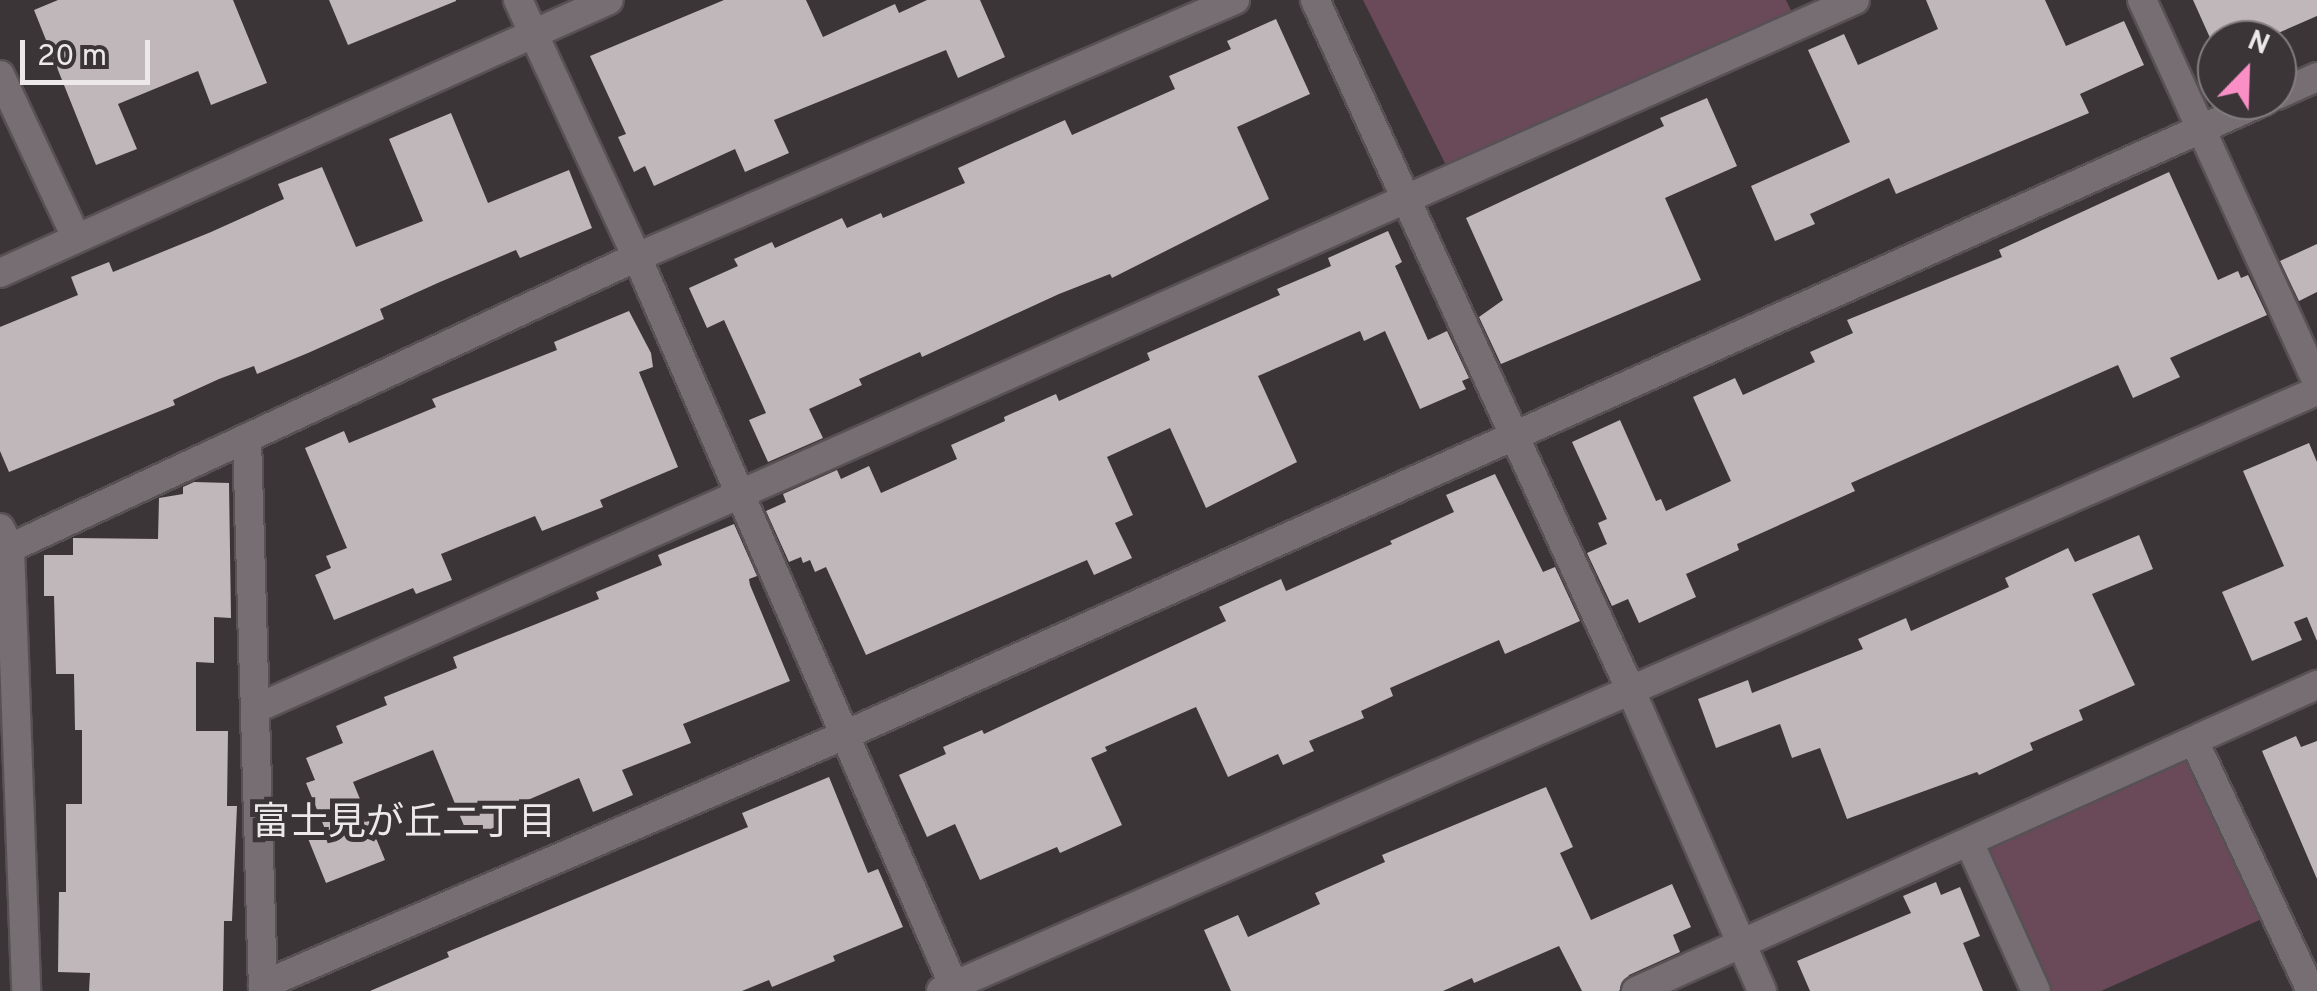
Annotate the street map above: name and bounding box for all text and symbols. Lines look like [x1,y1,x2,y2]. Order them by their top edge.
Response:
scale bar [25,20,155,82]
north arrow [2197,20,2297,120]
text: N [2242,24,2274,65]
text: 20 m [37,39,107,76]
district label: 富士見が丘二丁目 [252,802,556,848]

